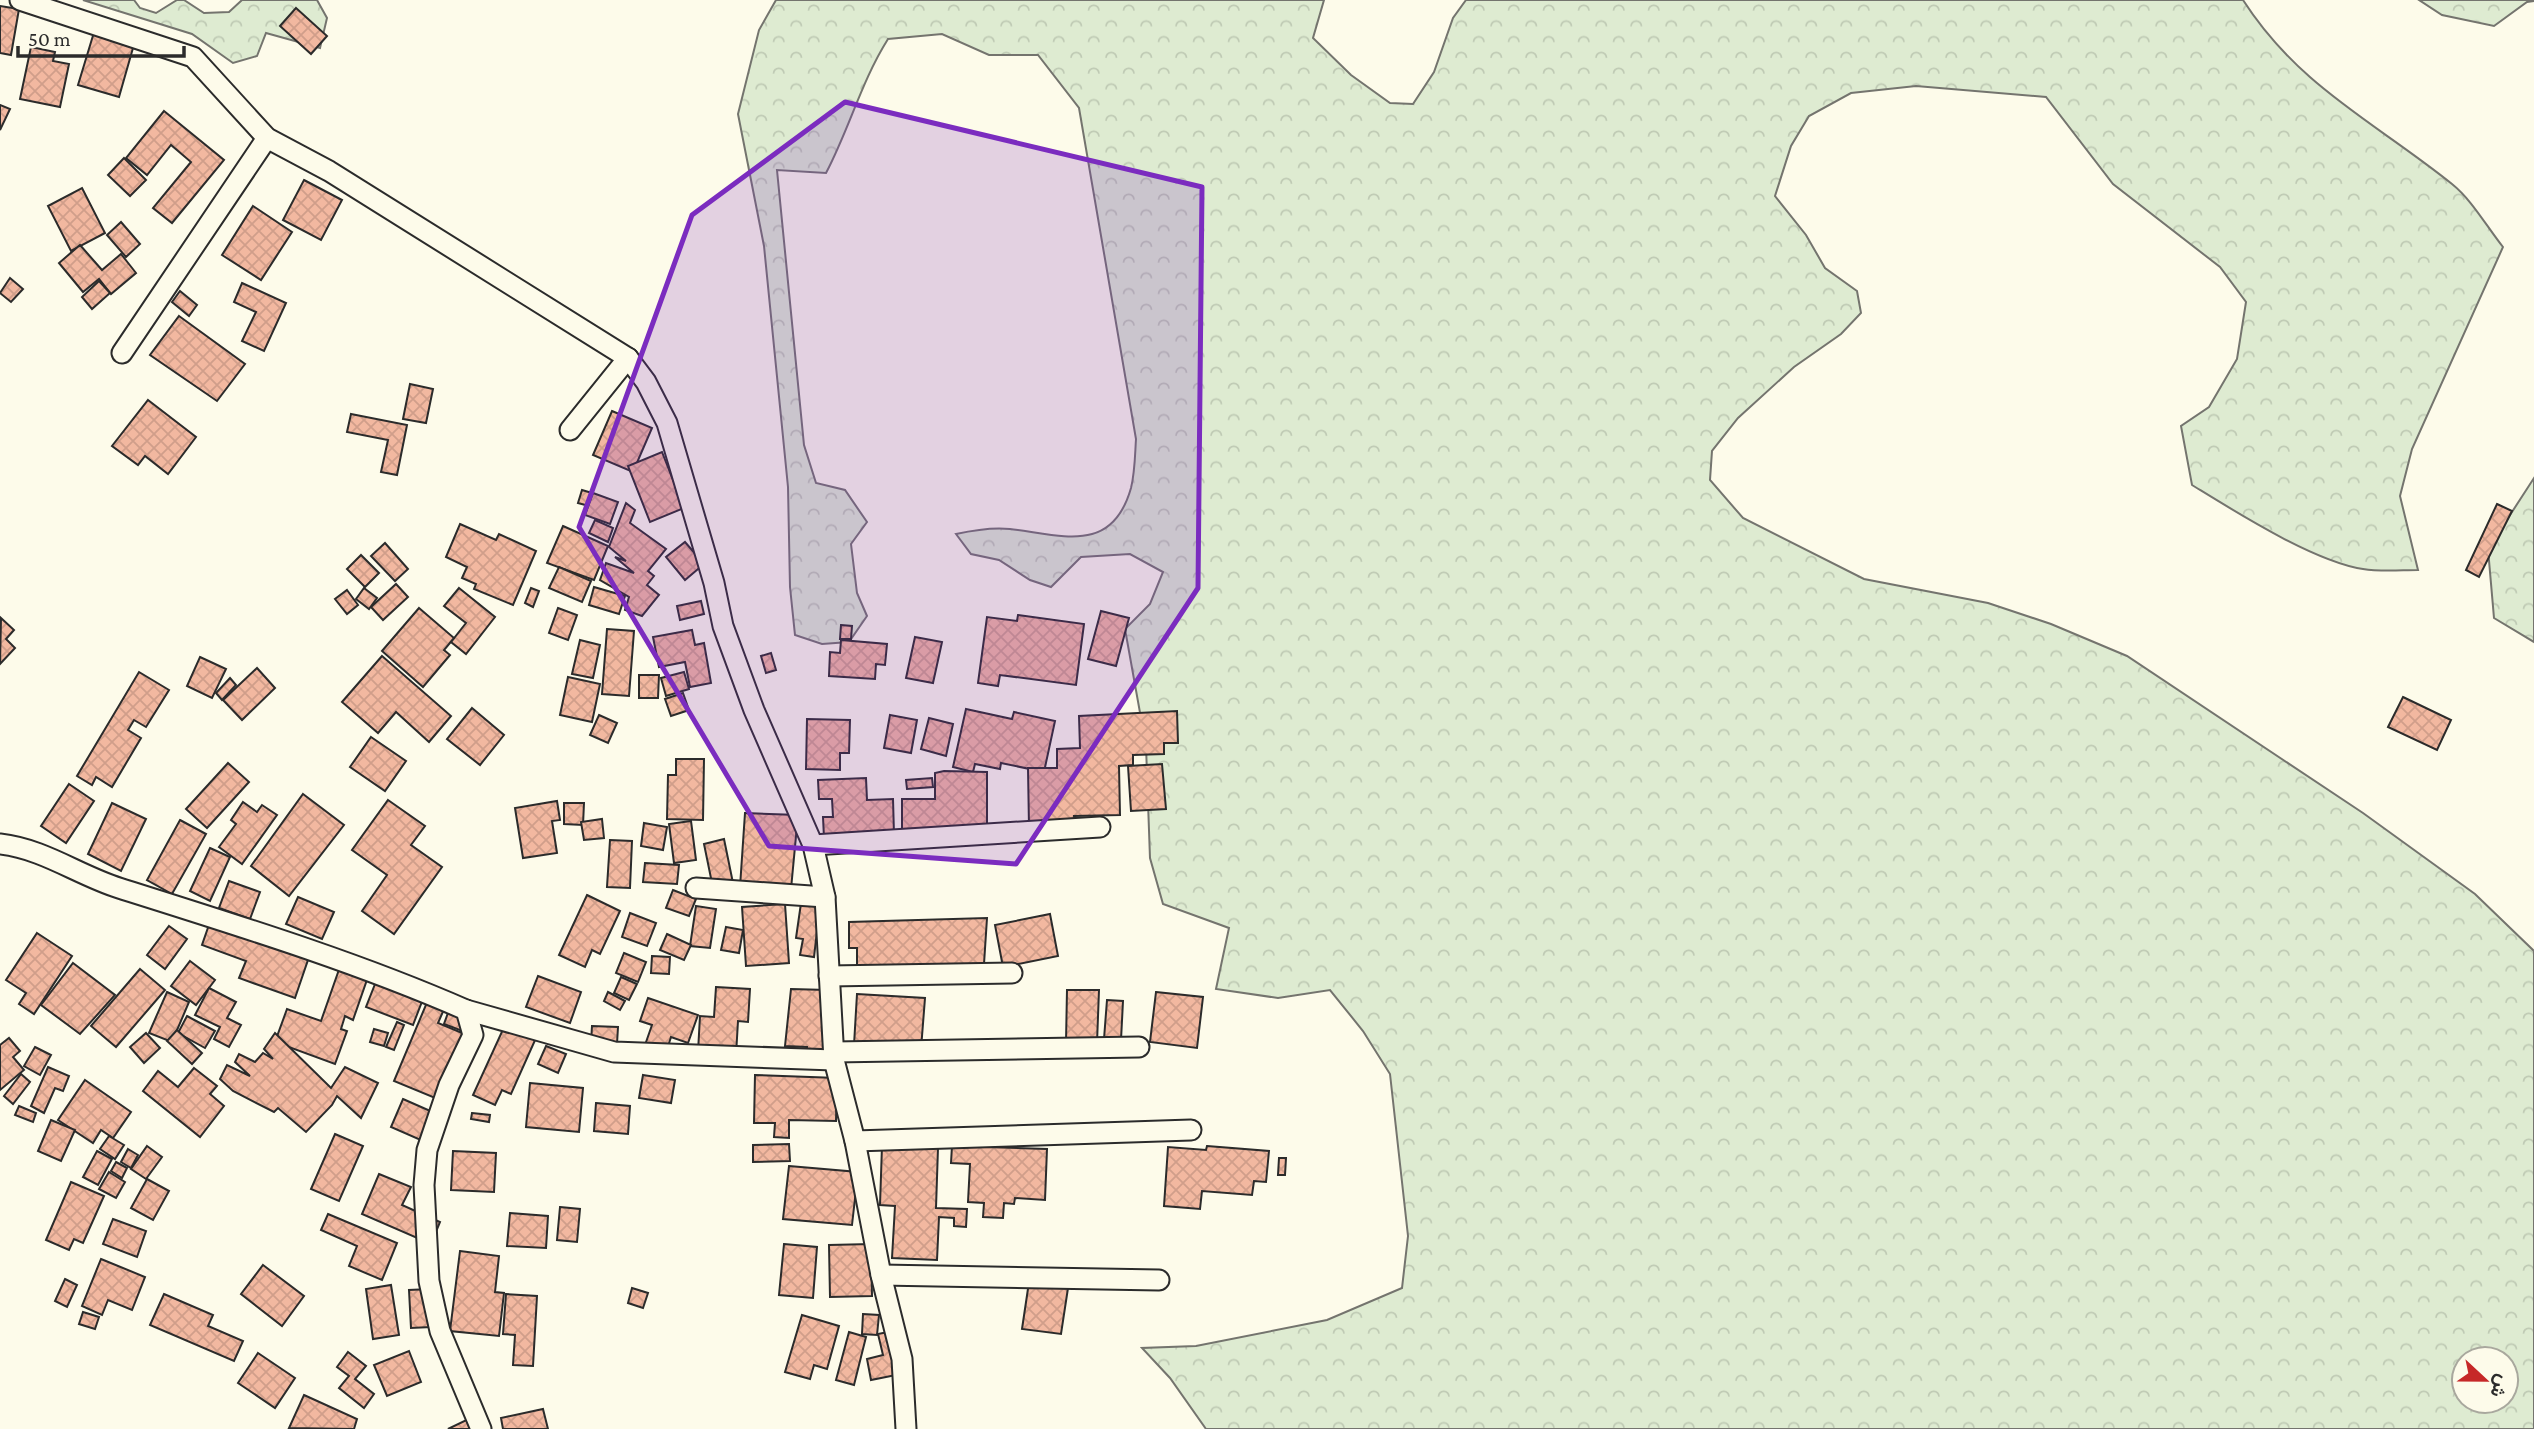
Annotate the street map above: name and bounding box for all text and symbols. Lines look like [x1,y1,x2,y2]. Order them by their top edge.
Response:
scale bar [18,14,184,58]
text: 50 m [28,27,71,51]
north arrow [2450,1345,2520,1415]
text: ش [2485,1371,2514,1401]

